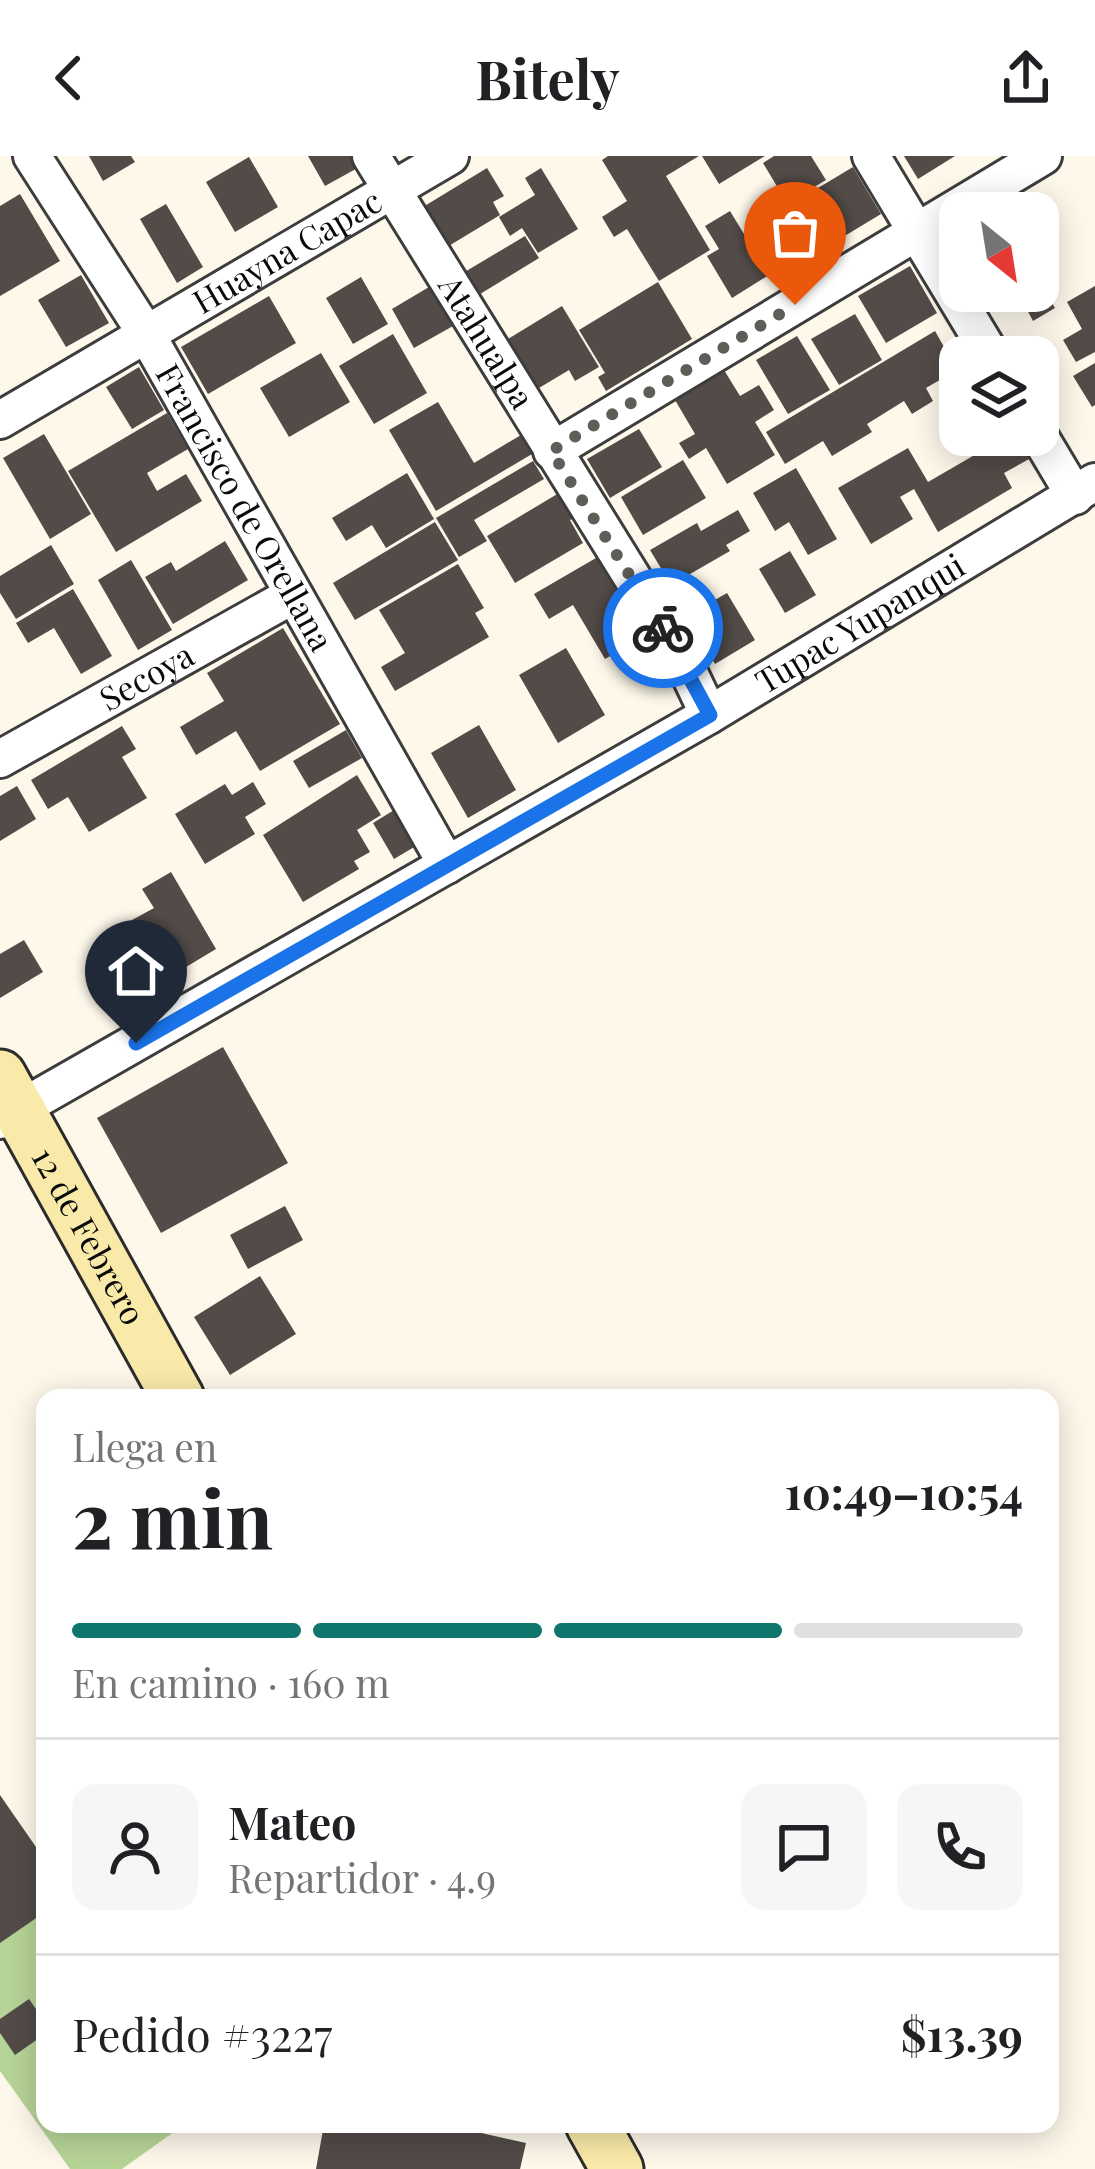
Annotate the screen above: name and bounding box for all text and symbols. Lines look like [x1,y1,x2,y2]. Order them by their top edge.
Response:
text: Bitely [475,42,620,114]
icon: back [36,45,102,111]
icon: share [993,45,1059,111]
street label: Huayna Capac [184,177,389,322]
pin [744,182,846,305]
north arrow [939,192,1059,312]
map controls [939,192,1059,456]
icon: bag [762,200,828,266]
street label: Atahualpa [430,265,546,416]
button: layers [939,336,1059,456]
street label: Francisco de Orellana [148,355,345,659]
street label: Tupac Yupanqui [746,542,972,702]
courier [603,568,723,688]
icon: bike [630,595,696,661]
street label: Secoya [91,631,201,719]
pin [85,920,187,1043]
icon: home [103,938,169,1004]
street label: 12 de Febrero [23,1139,157,1332]
text: Llega en [72,1420,217,1472]
text: 10:49–10:54 [785,1461,1023,1521]
text: 2 min [72,1465,273,1569]
text: En camino · 160 m [72,1656,390,1708]
button: person [72,1784,198,1910]
button: chat [741,1784,867,1910]
button: phone [897,1784,1023,1910]
text: Mateo [228,1791,357,1851]
text: Repartidor · 4.9 [228,1851,496,1903]
text: Pedido #3227 [72,2003,332,2063]
text: $13.39 [901,2003,1023,2063]

